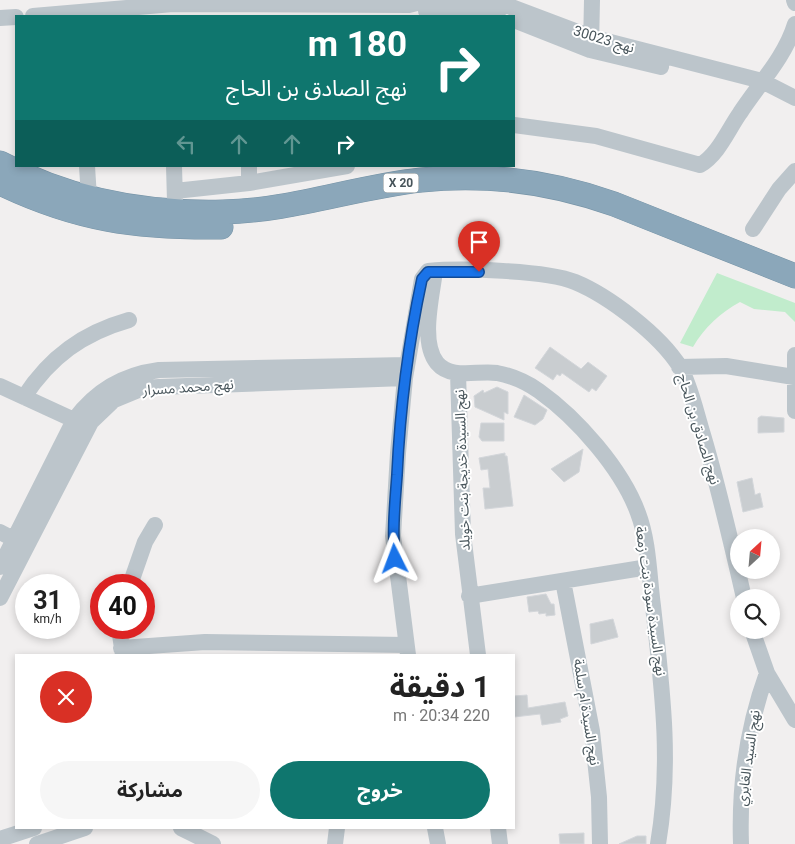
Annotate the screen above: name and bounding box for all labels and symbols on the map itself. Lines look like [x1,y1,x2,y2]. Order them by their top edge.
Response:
street label: نهج 30023 [571,22,637,59]
road number: X 20 [384,174,418,192]
pin [458,221,500,272]
street label: نهج الصادق بن الحاج [672,372,724,487]
street label: نهج محمد مسرار [141,376,235,401]
street label: نهج السيدة خديجة بنت خويلد [451,389,476,551]
street label: نهج السيدة سودة بنت زمعة [630,525,669,677]
north arrow [730,529,780,579]
position arrow [368,532,420,584]
speed limit sign: 40 [90,574,155,639]
street label: نهج السيدة ام سلمة [568,658,603,767]
street label: نهج السيد الغابري [733,709,766,807]

